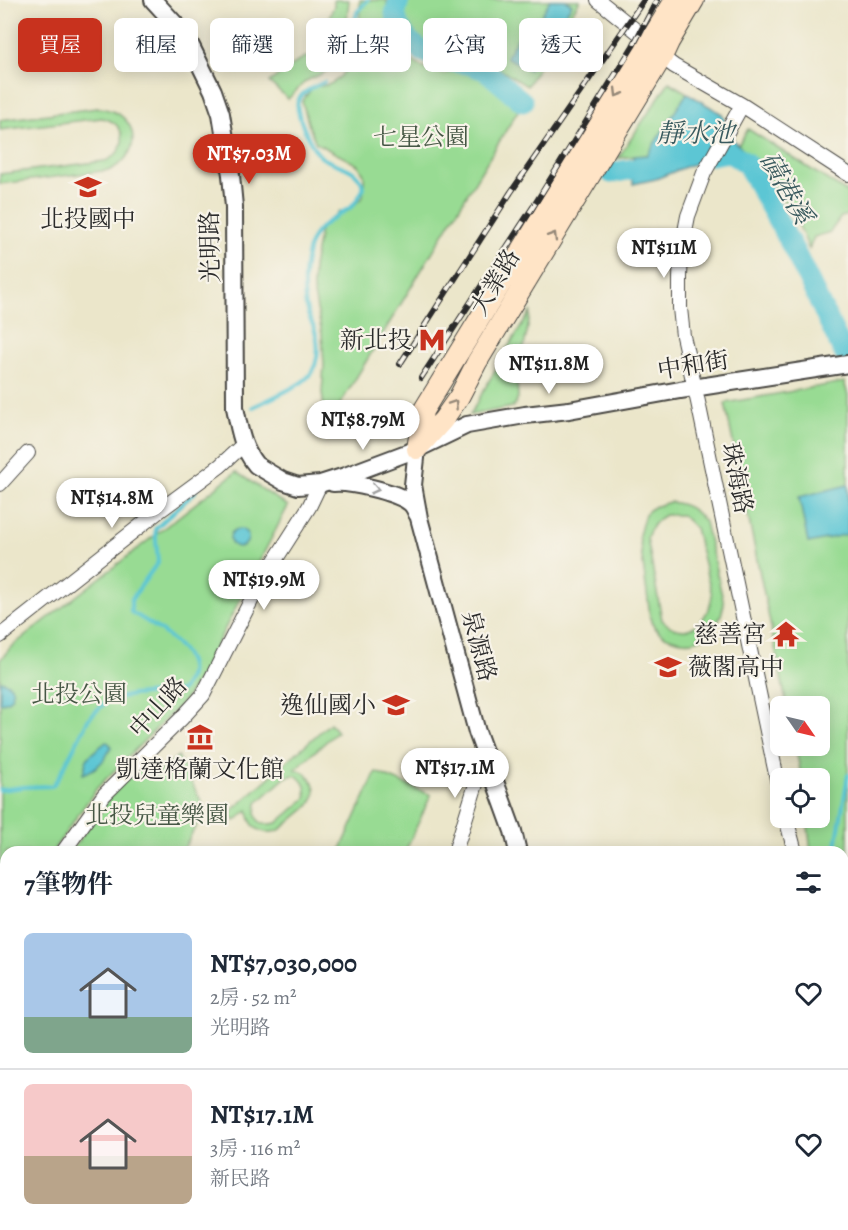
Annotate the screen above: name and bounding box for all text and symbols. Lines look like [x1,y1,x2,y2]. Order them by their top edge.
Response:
chip: 買屋 [18,18,102,72]
chip: 租屋 [114,18,198,72]
chip: 篩選 [210,18,294,72]
chip: 新上架 [306,18,411,72]
chip: 公寓 [423,18,507,72]
chip: 透天 [519,18,603,72]
one-way arrow [614,86,625,97]
water label: 靜水池 [657,116,738,151]
park label: 七星公園 [373,121,469,153]
pin: NT$7.03M [187,134,311,185]
text: NT$7.03M [207,140,291,167]
water label: 磺港溪 [751,145,822,233]
school or university icon: 北投國中 [73,172,103,202]
place label: 北投國中 [40,203,136,235]
street label: 光明路 [193,211,227,283]
pin: NT$11M [615,228,713,279]
one-way arrow [545,232,557,242]
text: NT$11M [631,234,697,261]
street label: 大業路 [463,243,527,321]
place label: 新北投 [340,324,412,356]
metro station icon: 新北投 [417,325,447,355]
pin: NT$11.8M [487,344,611,395]
street label: 中和街 [655,344,731,386]
text: NT$11.8M [508,350,590,377]
pin: NT$8.79M [301,400,425,451]
one-way arrow [447,400,458,411]
text: NT$8.79M [321,406,405,433]
street label: 珠海路 [714,439,760,517]
pin: NT$14.8M [50,478,174,529]
one-way arrow [370,482,380,495]
text: NT$14.8M [70,484,154,511]
pin: NT$19.9M [202,560,326,611]
text: NT$19.9M [222,566,306,593]
street label: 泉源路 [454,607,504,685]
place label: 慈善宮 [694,618,766,650]
temple icon: 慈善宮 [771,619,801,649]
place label: 薇閣高中 [688,651,784,683]
school or university icon: 薇閣高中 [653,652,683,682]
street label: 中山路 [122,670,194,744]
park label: 北投公園 [31,678,127,710]
place label: 逸仙國小 [280,689,376,721]
school or university icon: 逸仙國小 [381,690,411,720]
north arrow [770,696,830,756]
map controls [770,696,830,828]
museum icon: 凱達格蘭文化館 [185,722,215,752]
pin: NT$17.1M [393,748,517,799]
place label: 凱達格蘭文化館 [116,753,284,785]
text: NT$17.1M [415,754,495,781]
button: locate [770,768,830,828]
park label: 北投兒童樂園 [85,799,229,831]
icon: filters [792,866,825,899]
text: 7筆物件 [24,867,113,902]
text: NT$7,030,000 [210,946,357,981]
icon: home [72,957,144,1029]
icon: heart [792,977,825,1010]
text: 2房 · 52 m² [210,984,297,1011]
text: 光明路 [210,1014,270,1041]
text: NT$17.1M [210,1097,314,1132]
icon: home [72,1108,144,1180]
icon: heart [792,1128,825,1161]
text: 3房 · 116 m² [210,1135,300,1162]
text: 新民路 [210,1165,270,1192]

